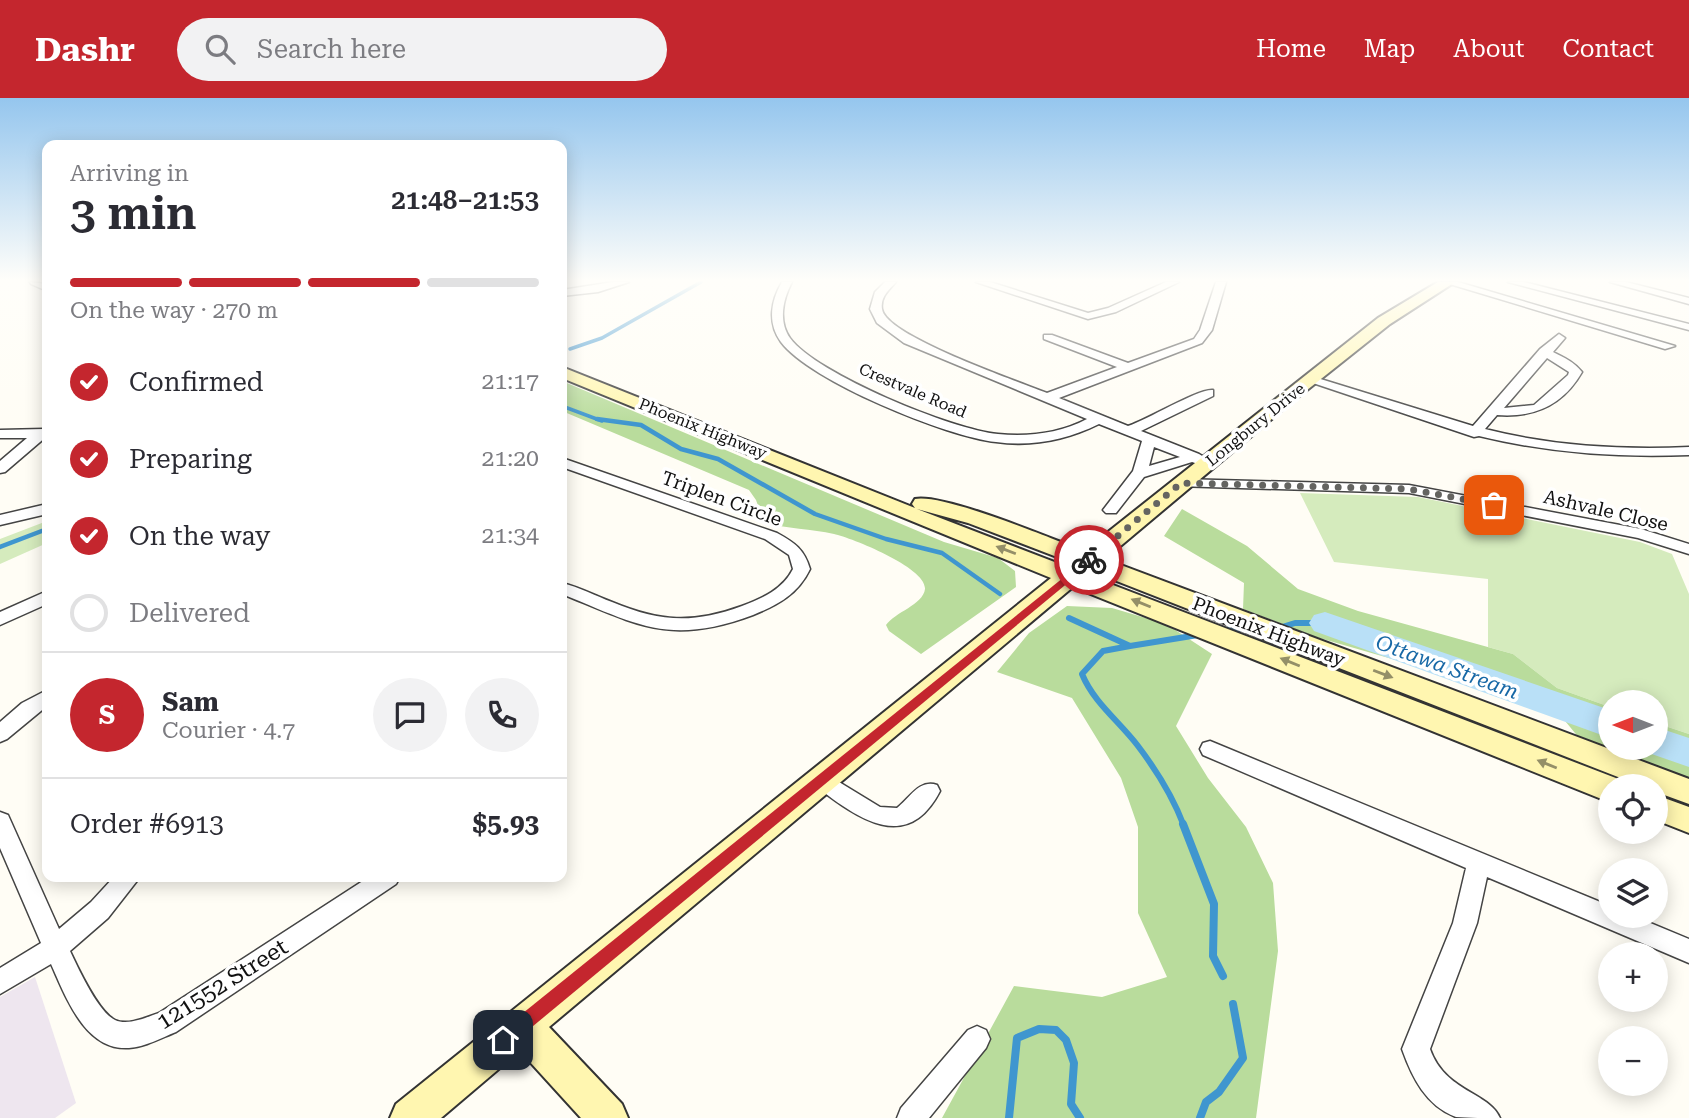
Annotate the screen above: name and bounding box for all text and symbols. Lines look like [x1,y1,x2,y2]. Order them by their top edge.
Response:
search box [177,18,667,81]
text: Dashr [35,30,135,69]
icon: search [201,30,239,68]
text: Search here [257,34,406,64]
text: Home [1256,35,1326,63]
text: Map [1364,35,1415,63]
text: About [1453,35,1524,63]
text: Contact [1562,35,1654,63]
text: Arriving in [70,160,189,187]
text: 21:48–21:53 [391,185,539,215]
text: 3 min [70,186,197,240]
text: On the way · 270 m [70,297,278,324]
street label: Crestvale Road [856,359,970,422]
icon: check [70,363,108,401]
text: Confirmed [129,367,264,397]
text: 21:17 [482,368,539,395]
street label: Longbury Drive [1202,379,1309,470]
street label: Phoenix Highway [636,394,770,463]
icon: check [70,440,108,478]
text: Preparing [129,444,252,474]
text: 21:20 [482,445,539,472]
street label: Triplen Circle [658,466,785,531]
pin [1464,475,1524,535]
street label: Ashvale Close [1541,485,1670,536]
icon: bag [1475,486,1513,524]
icon: check [70,517,108,555]
text: On the way [129,521,270,551]
text: 21:34 [482,522,539,549]
courier [1054,525,1124,595]
icon: bike [1070,541,1108,579]
one-way arrow [996,545,1017,556]
street label: Phoenix Highway [1189,592,1349,671]
text: Delivered [129,598,250,628]
one-way arrow [1131,598,1152,609]
water label: Ottawa Stream [1373,630,1521,704]
one-way arrow [1279,657,1300,668]
one-way arrow [1372,669,1393,680]
button: chat [373,678,447,752]
button: phone [465,678,539,752]
text: Sam [162,687,219,717]
north arrow [1598,690,1668,760]
map controls [1598,690,1668,1096]
text: S [99,700,115,730]
text: Courier · 4.7 [162,717,295,744]
one-way arrow [1536,759,1557,770]
button: locate [1598,774,1668,844]
text: Order #6913 [70,809,224,839]
text: $5.93 [473,809,539,839]
button: layers [1598,858,1668,928]
street label: 121552 Street [152,933,293,1035]
button: + [1598,942,1668,1012]
pin [473,1010,533,1070]
icon: home [484,1021,522,1059]
button: − [1598,1026,1668,1096]

